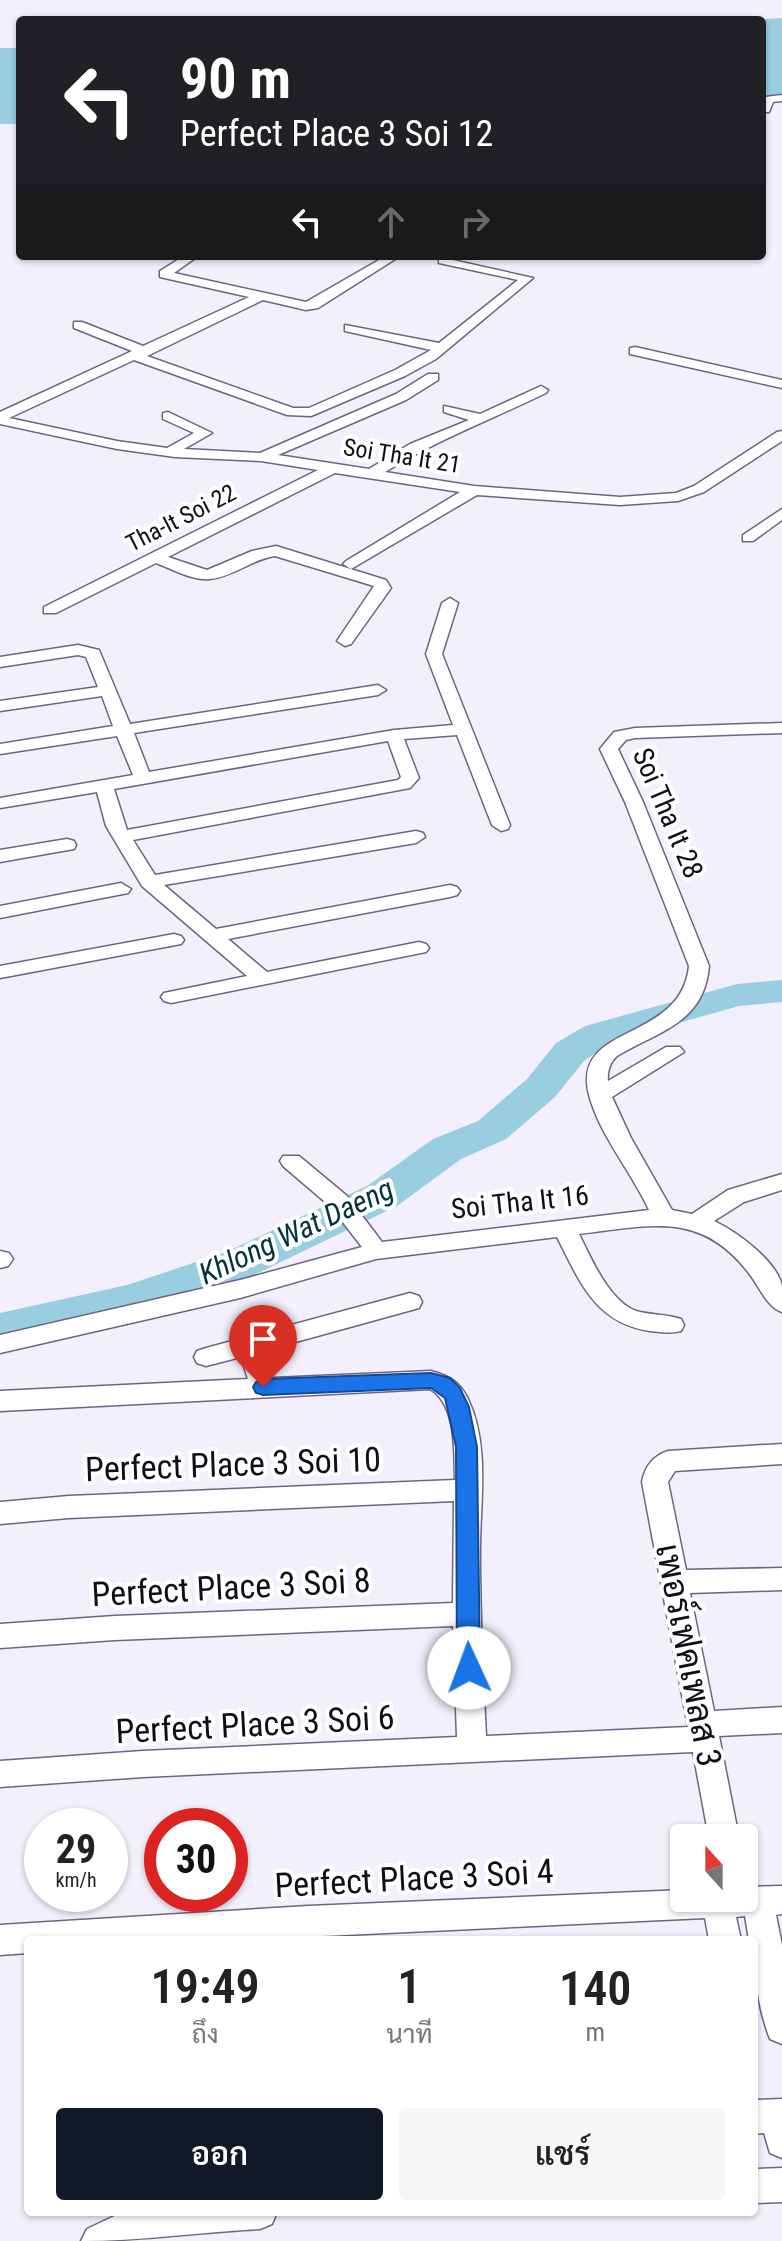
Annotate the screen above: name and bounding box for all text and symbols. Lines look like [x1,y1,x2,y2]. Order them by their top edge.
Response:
text: 90 m [180,46,291,112]
icon: left [48,48,152,152]
text: Perfect Place 3 Soi 12 [180,113,493,155]
icon: left [285,200,329,244]
icon: ahead [369,200,413,244]
icon: right [453,200,497,244]
street label: Soi Tha It 21 [341,433,463,479]
street label: Tha-It Soi 22 [121,478,241,558]
street label: Soi Tha It 28 [626,743,710,883]
water label: Khlong Wat Daeng [193,1171,399,1291]
street label: Soi Tha It 16 [450,1178,590,1226]
pin [229,1305,297,1387]
icon: arrive [241,1317,285,1361]
street label: Perfect Place 3 Soi 10 [84,1439,382,1489]
street label: เพอร์เฟคเพลส 3 [648,1540,732,1770]
street label: Perfect Place 3 Soi 8 [91,1560,371,1614]
position arrow [427,1626,511,1710]
street label: Perfect Place 3 Soi 6 [115,1697,395,1751]
speed limit sign: 30 [144,1808,248,1912]
north arrow [670,1824,758,1912]
map controls [670,1824,758,1912]
text: 29 [56,1826,96,1873]
street label: Perfect Place 3 Soi 4 [274,1851,554,1905]
text: km/h [55,1868,97,1892]
text: 19:49 [151,1958,260,2015]
text: 1 [397,1958,421,2015]
text: 140 [559,1960,631,2017]
text: m [585,2017,605,2047]
text: ถึง [192,2019,219,2049]
text: นาที [386,2019,433,2049]
button: ออก [56,2108,383,2200]
button: แชร์ [399,2108,726,2200]

